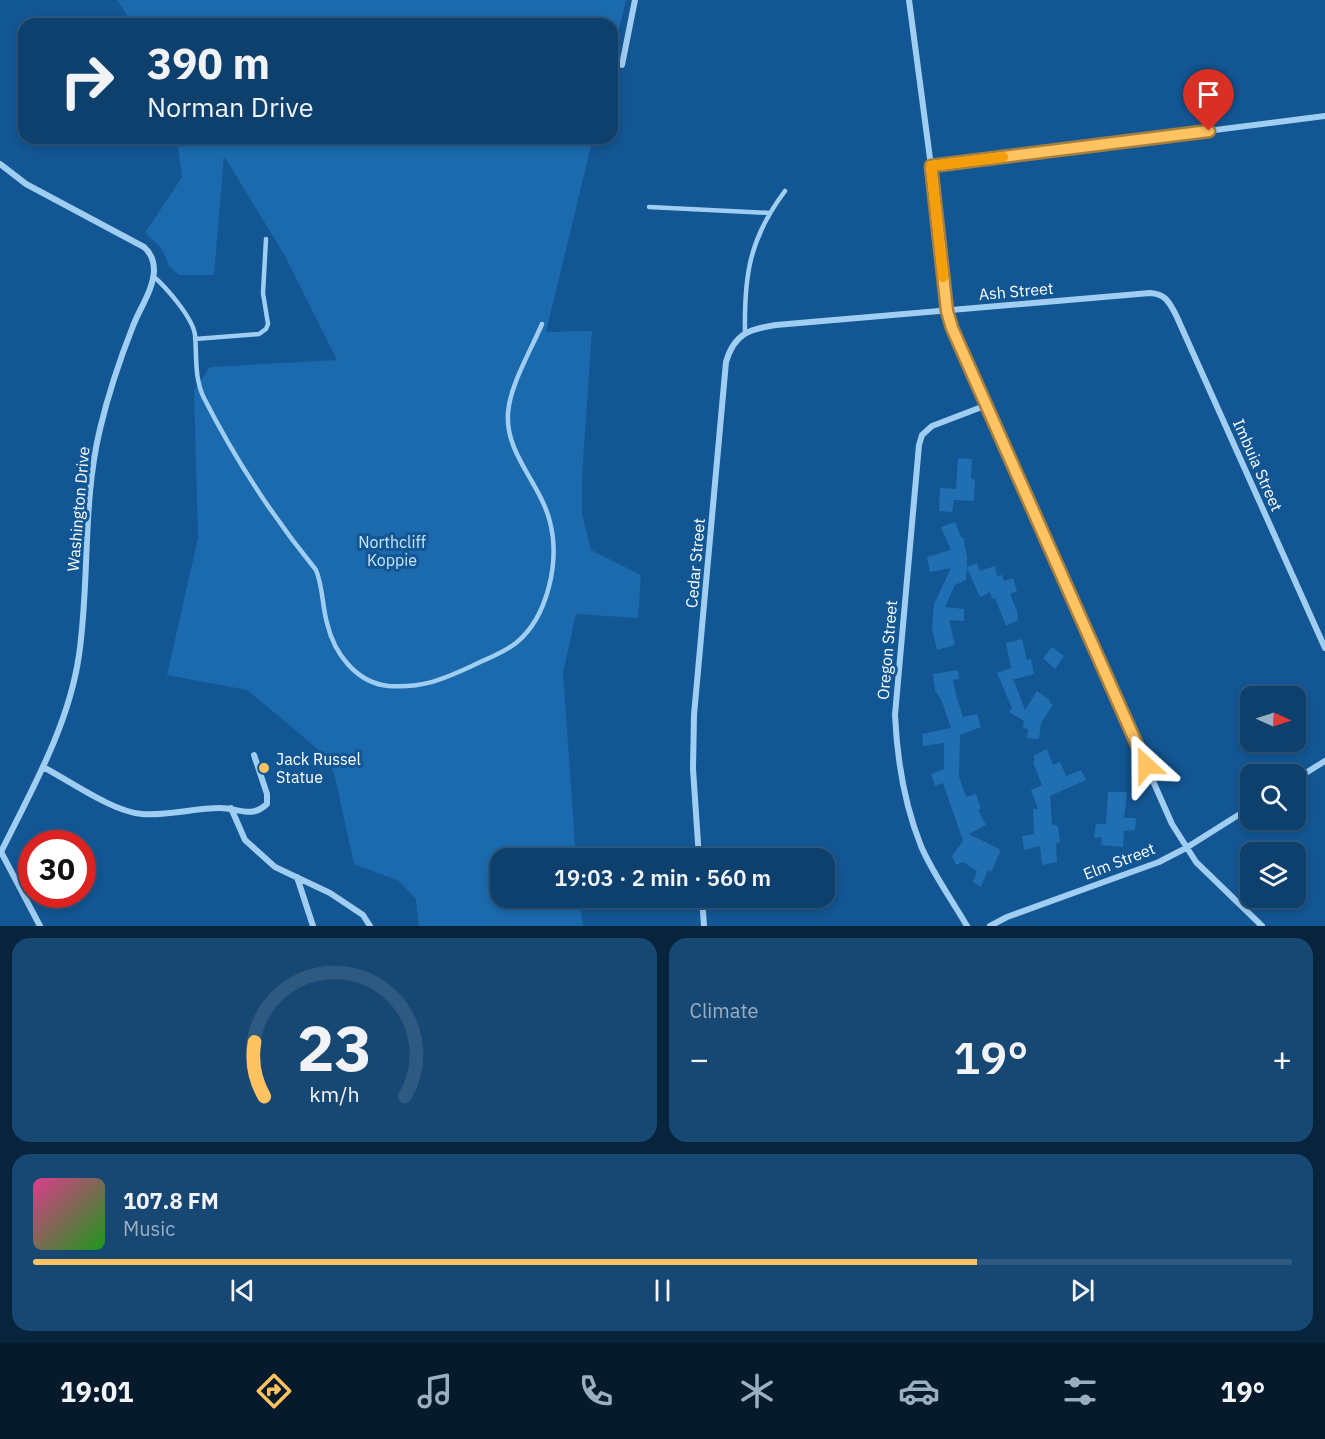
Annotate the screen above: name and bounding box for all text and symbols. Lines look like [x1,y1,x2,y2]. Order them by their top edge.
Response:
text: 390 m [147,36,270,91]
icon: right [48,42,126,120]
pin [1183,69,1234,131]
icon: arrive [1192,78,1225,111]
text: Norman Drive [147,89,313,124]
street label: Ash Street [978,278,1054,304]
street label: Imbuia Street [1229,416,1287,514]
street label: Washington Drive [63,445,93,572]
street label: Cedar Street [681,517,709,609]
park label: Northcliff Koppie [358,532,426,570]
street label: Oregon Street [873,599,901,701]
north arrow [1240,686,1306,752]
map controls [1240,686,1306,908]
position arrow [1114,733,1178,797]
place label: Jack Russel Statue [276,749,361,787]
marker: Jack Russel Statue [257,761,271,775]
button: search [1240,764,1306,830]
speed limit sign: 30 [18,830,96,908]
street label: Elm Street [1080,838,1158,884]
button: layers [1240,842,1306,908]
text: 19:03 · 2 min · 560 m [554,863,771,892]
text: Climate [690,997,758,1024]
text: 23 [297,1007,372,1088]
text: 19° [953,1028,1028,1086]
text: − [690,1037,709,1080]
text: + [1272,1037,1292,1080]
text: km/h [309,1080,359,1108]
text: 107.8 FM [123,1186,219,1215]
text: Music [123,1215,175,1242]
icon: previous [226,1274,259,1307]
icon: pause [646,1274,679,1307]
icon: next [1066,1274,1099,1307]
icon: directions [253,1370,295,1412]
icon: music [414,1370,456,1412]
icon: phone [575,1370,617,1412]
icon: climate [736,1370,778,1412]
icon: car [898,1370,940,1412]
icon: filters [1059,1370,1101,1412]
text: 19:01 [60,1374,133,1409]
text: 19° [1220,1374,1265,1409]

